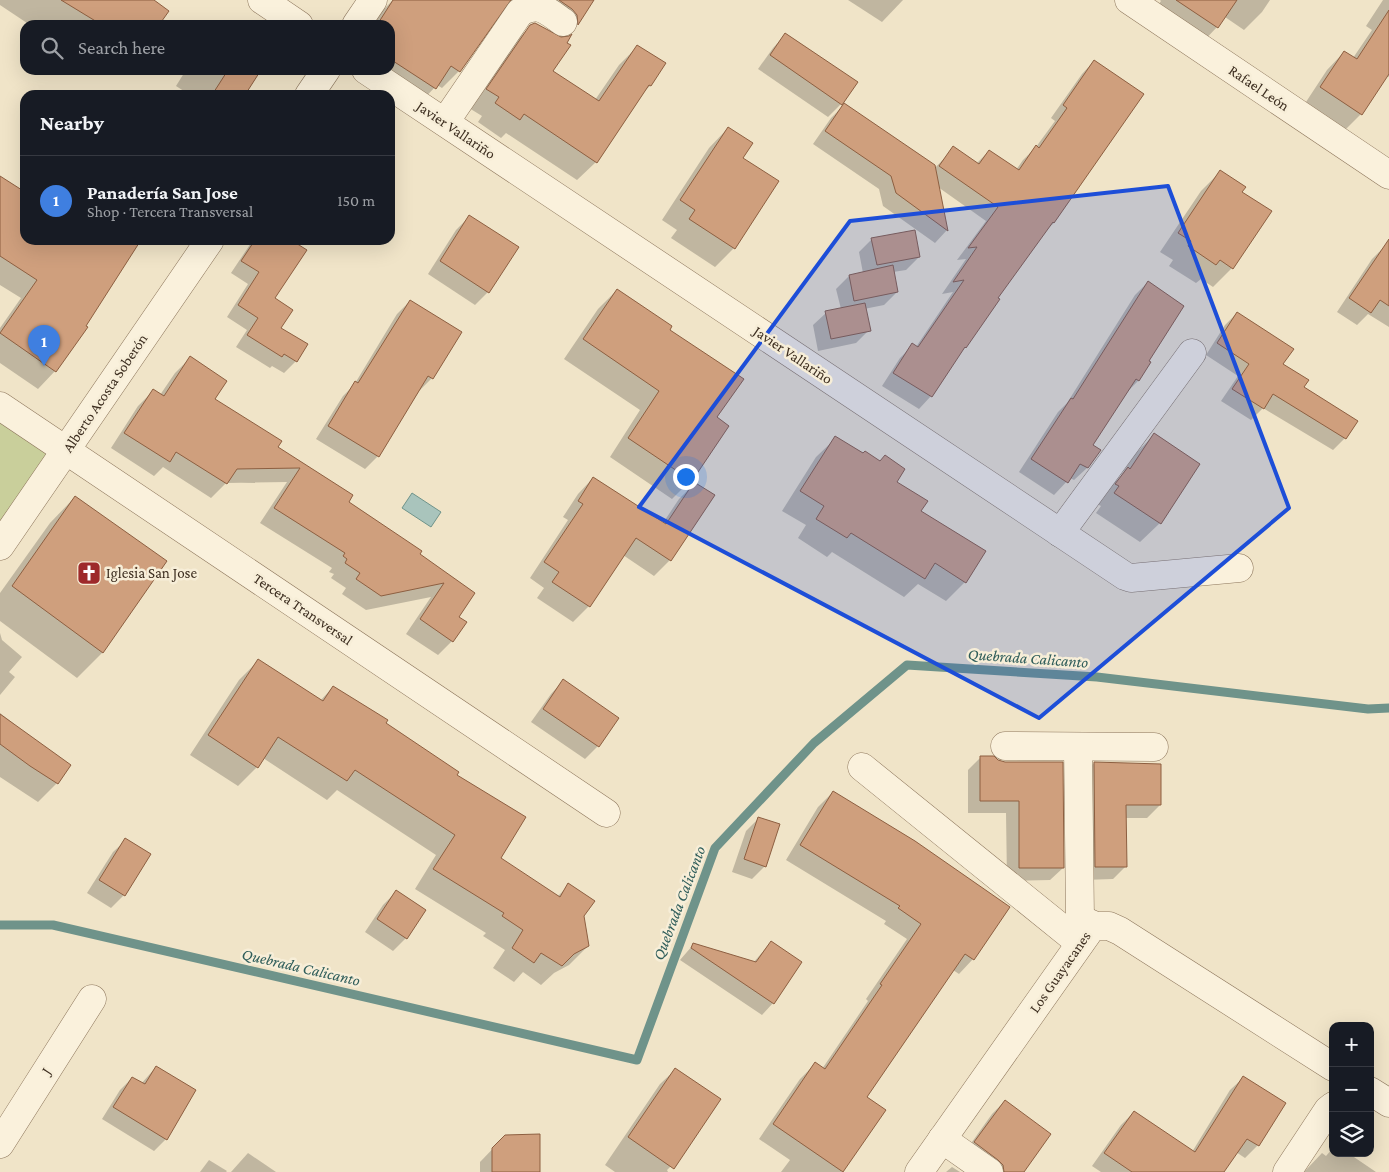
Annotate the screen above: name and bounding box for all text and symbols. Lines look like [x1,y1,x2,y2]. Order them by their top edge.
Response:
search box [20,20,395,75]
icon: search [38,34,66,62]
text: Search here [78,37,165,58]
street label: Rafael León [1226,62,1292,114]
street label: Javier Vallariño [411,97,498,163]
text: Nearby [40,111,104,135]
text: Panadería San Jose [87,182,238,203]
text: 1 [53,192,59,209]
text: 150 m [337,192,375,209]
text: Shop · Tercera Transversal [87,203,253,220]
street label: Javier Vallariño [748,322,835,388]
pin: 1 [28,325,60,366]
street label: Alberto Acosta Soberón [59,331,151,455]
your location [673,464,699,490]
church icon: Iglesia San Jose [76,560,102,586]
place label: Iglesia San Jose [106,565,197,582]
street label: Tercera Transversal [250,570,356,648]
water label: Quebrada Calicanto [967,645,1089,671]
water label: Quebrada Calicanto [649,843,709,962]
street label: Los Guayacanes [1026,928,1095,1016]
water label: Quebrada Calicanto [240,945,362,989]
map controls [1329,1022,1374,1157]
button: + [1329,1022,1374,1067]
street label: J [37,1065,55,1079]
button: − [1329,1067,1374,1112]
button: layers [1329,1112,1374,1157]

